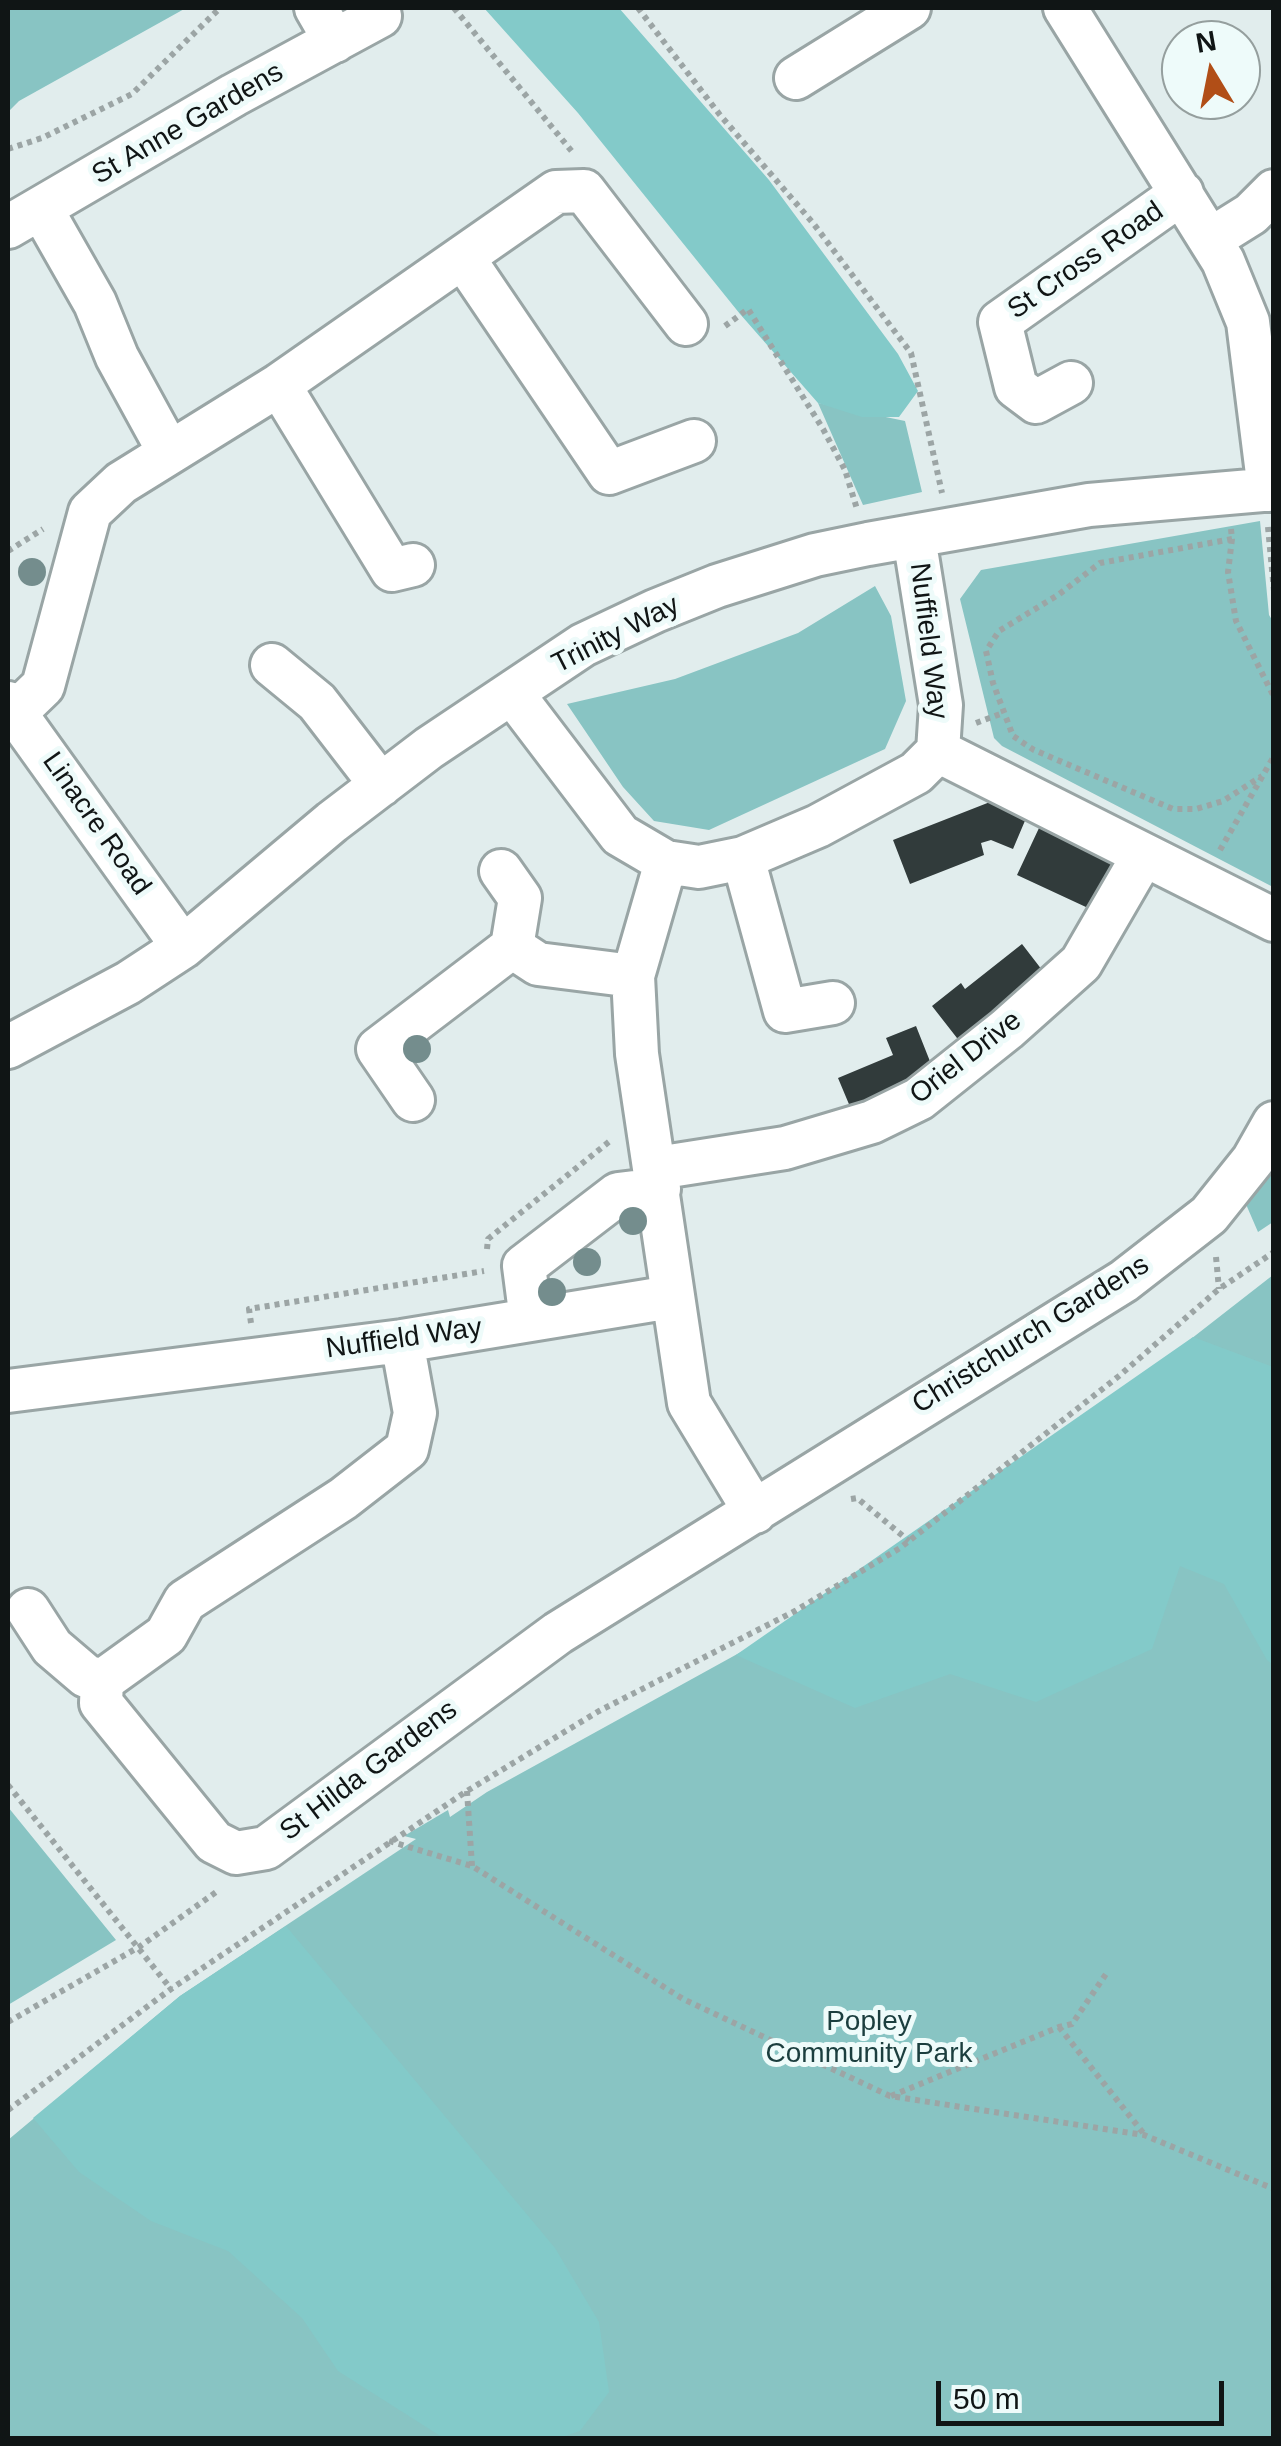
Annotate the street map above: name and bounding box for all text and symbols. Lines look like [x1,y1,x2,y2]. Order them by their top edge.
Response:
north arrow [1161,20,1261,120]
text: N [1193,25,1219,59]
street label: St Anne Gardens [87,56,289,192]
street label: St Cross Road [1002,195,1170,327]
street label: Nuffield Way [902,561,954,721]
street label: Trinity Way [547,589,685,681]
street label: Linacre Road [34,746,158,902]
street label: Oriel Drive [904,1004,1028,1112]
street label: Christchurch Gardens [907,1249,1155,1421]
street label: Nuffield Way [324,1311,484,1367]
street label: St Hilda Gardens [274,1693,464,1849]
park label: Popley Community Park [766,2005,972,2071]
scale bar [941,2361,1228,2423]
text: 50 m [953,2382,1020,2415]

